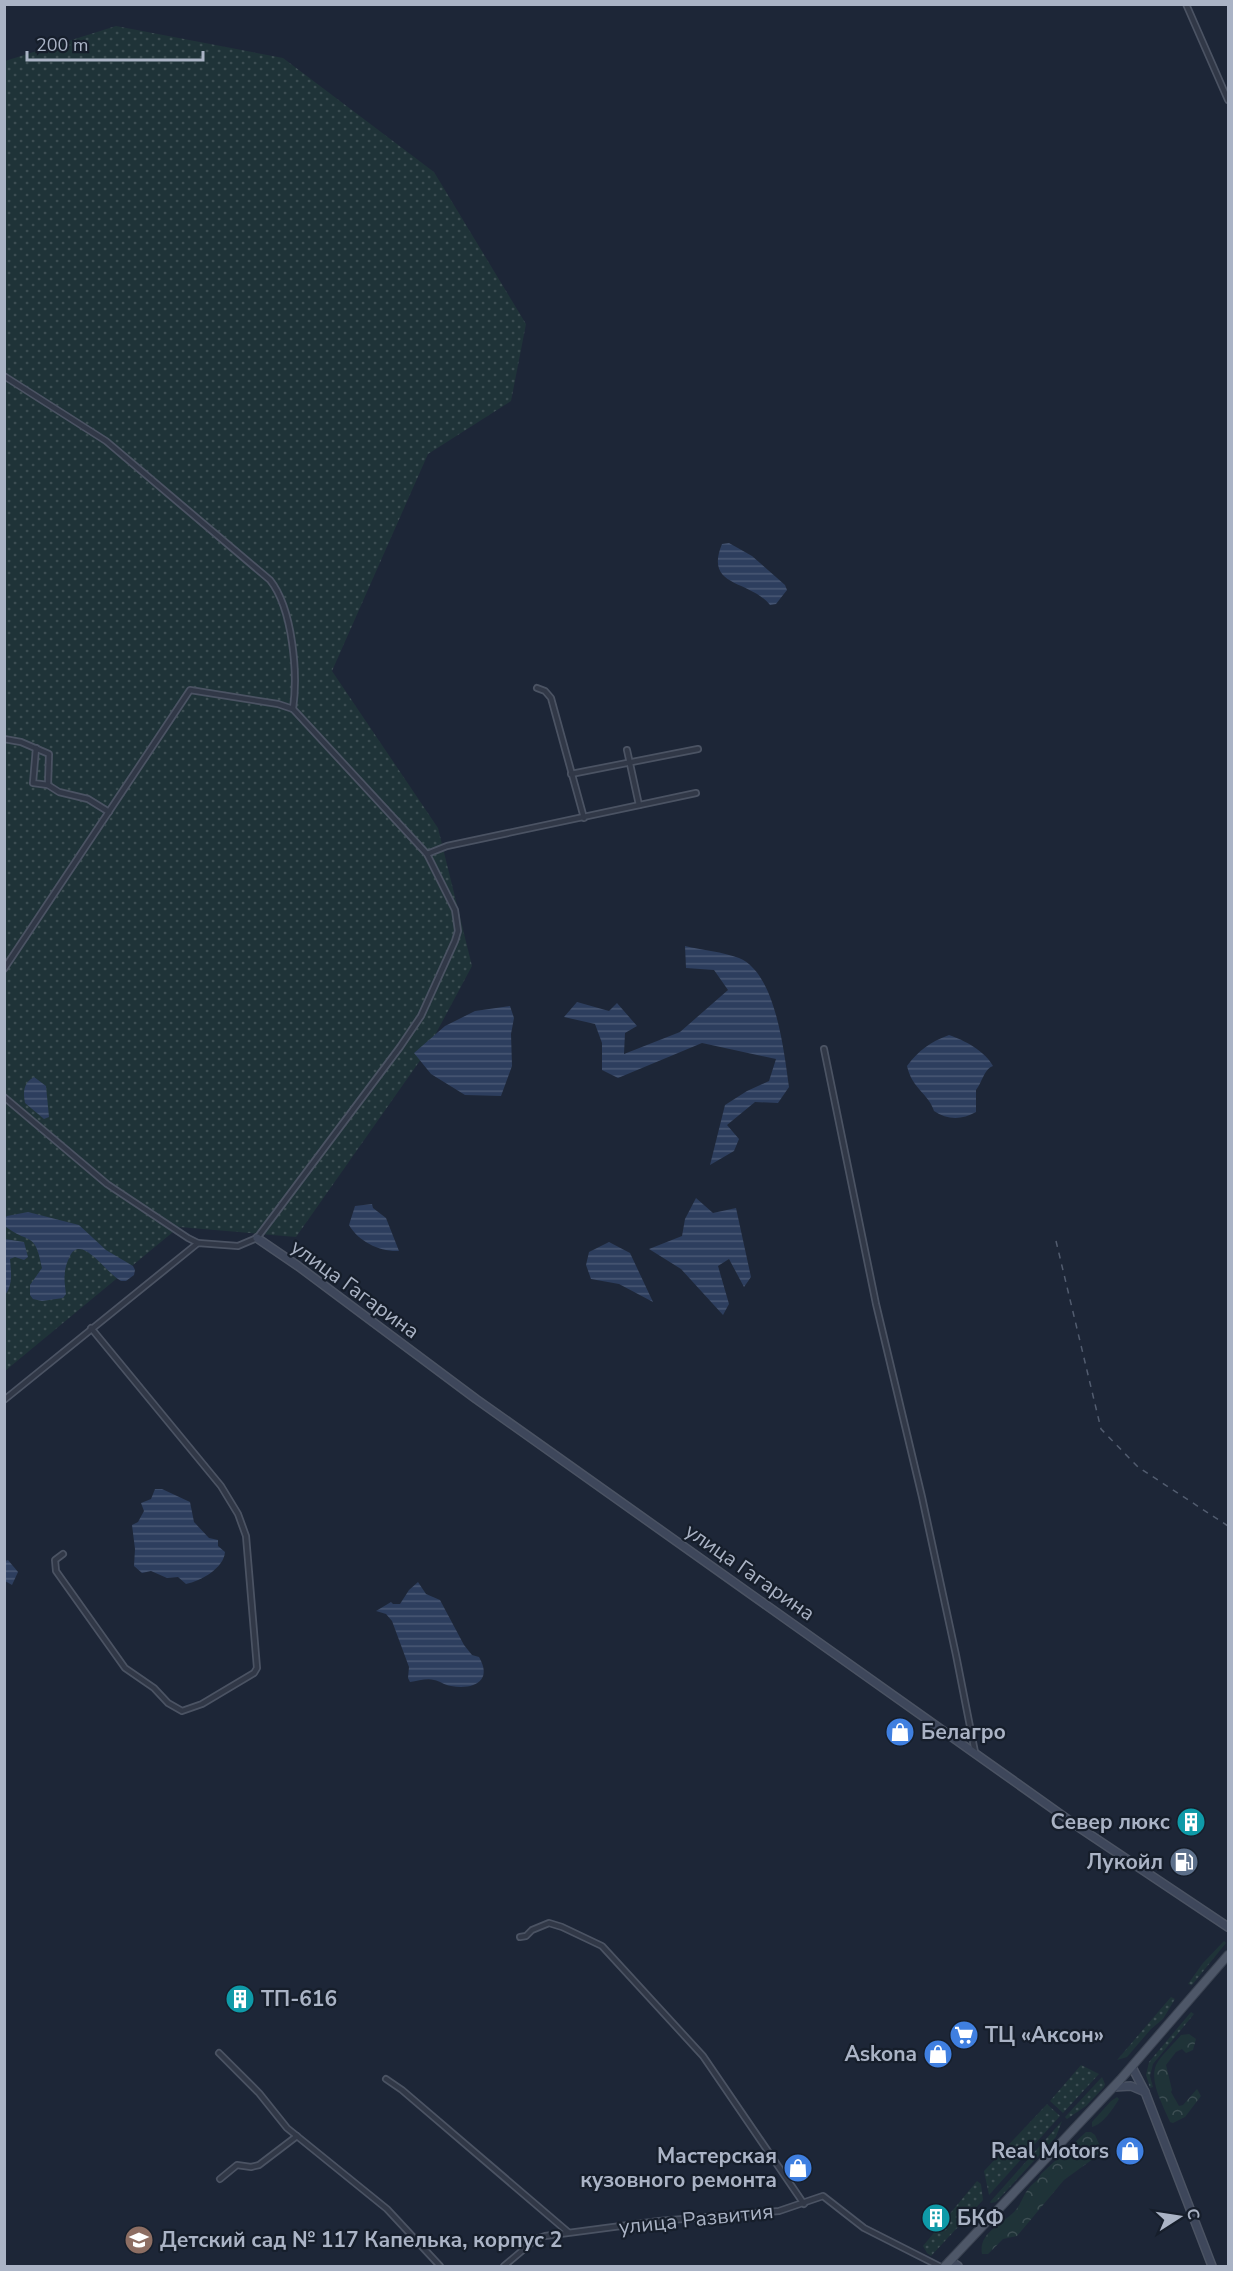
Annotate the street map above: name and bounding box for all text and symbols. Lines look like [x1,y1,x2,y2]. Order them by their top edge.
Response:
scale bar [27,24,202,62]
text: 200 m [36,33,88,57]
street label: улица Гагарина [285,1233,425,1345]
street label: улица Гагарина [679,1517,821,1627]
shop icon: Белагро [884,1716,916,1748]
place label: Белагро [921,1718,1006,1746]
building icon: Север люкс [1175,1806,1207,1838]
place label: Север люкс [1050,1808,1170,1836]
fuel station icon: Лукойл [1168,1846,1200,1878]
place label: Лукойл [1087,1848,1163,1876]
building icon: ТП-616 [224,1983,256,2015]
place label: ТП-616 [261,1985,337,2013]
supermarket icon: ТЦ «Аксон» [948,2019,980,2051]
place label: ТЦ «Аксон» [985,2021,1104,2049]
shop icon: Askona [922,2038,954,2070]
place label: Askona [844,2040,917,2068]
shop icon: Real Motors [1114,2135,1146,2167]
place label: Real Motors [991,2137,1109,2165]
place label: Мастерская кузовного ремонта [580,2142,777,2194]
shop icon: Мастерская кузовного ремонта [782,2152,814,2184]
north arrow [1149,2187,1209,2247]
street label: улица Развития [617,2197,775,2241]
building icon: БКФ [920,2202,952,2234]
place label: БКФ [957,2204,1004,2232]
text: С [1181,2206,1205,2222]
school or university icon: Детский сад № 117 Капелька, корпус 2 [123,2224,155,2256]
place label: Детский сад № 117 Капелька, корпус 2 [160,2226,562,2254]

